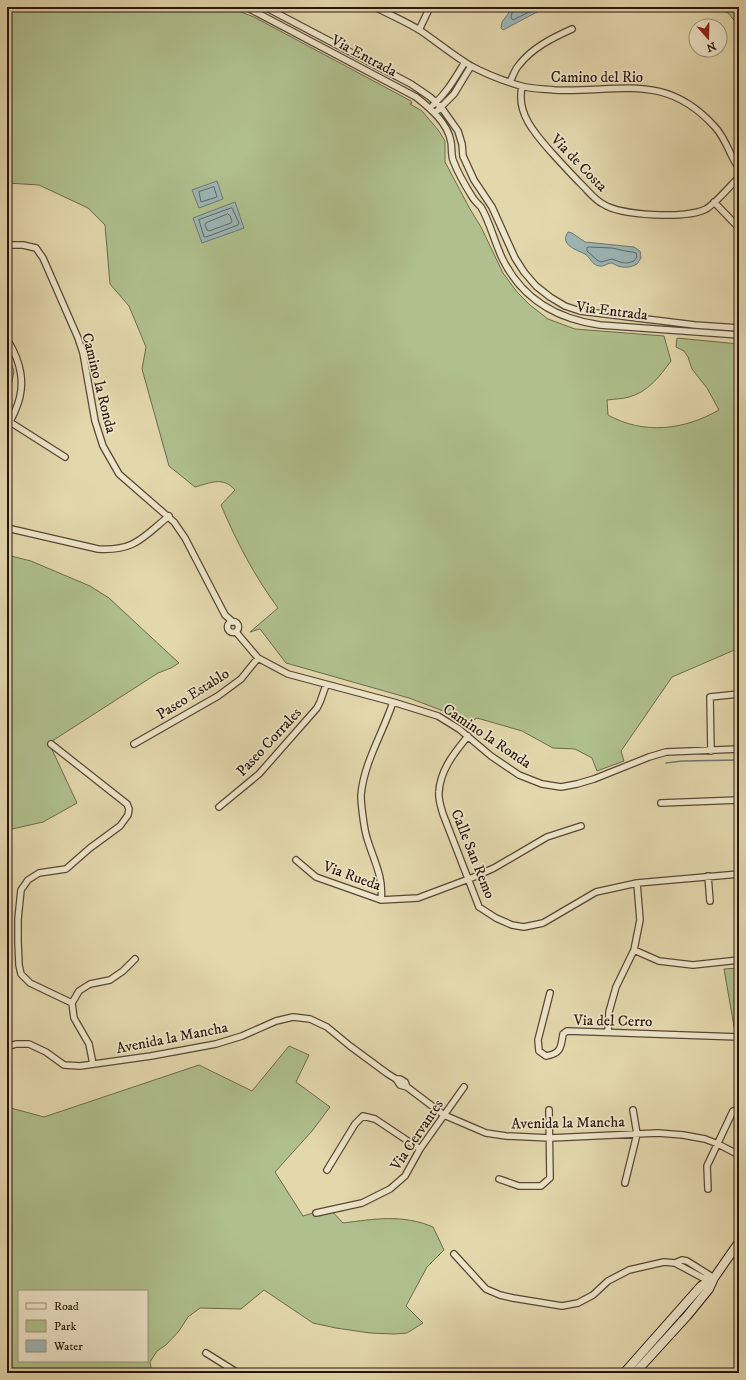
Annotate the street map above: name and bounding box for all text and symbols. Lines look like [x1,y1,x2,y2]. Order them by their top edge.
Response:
north arrow [688,18,728,58]
street label: Via Entrada [327,30,401,82]
text: N [704,38,718,55]
street label: Camino del Rio [551,68,643,87]
street label: Via de Costa [546,129,612,196]
street label: Via Entrada [574,297,649,325]
street label: Camino la Ronda [77,331,121,436]
street label: Paseo Establo [153,664,233,724]
street label: Camino la Ronda [439,699,535,773]
street label: Paseo Corrales [232,704,306,780]
street label: Calle San Remo [446,807,500,901]
street label: Via Rueda [320,856,384,895]
street label: Via del Cerro [572,1011,653,1031]
street label: Avenida la Mancha [114,1018,230,1058]
street label: Via Cervantes [386,1096,448,1175]
street label: Avenida la Mancha [511,1113,626,1133]
legend [18,1290,148,1362]
text: Road [54,1299,79,1314]
text: Park [54,1319,76,1334]
text: Water [53,1339,83,1354]

